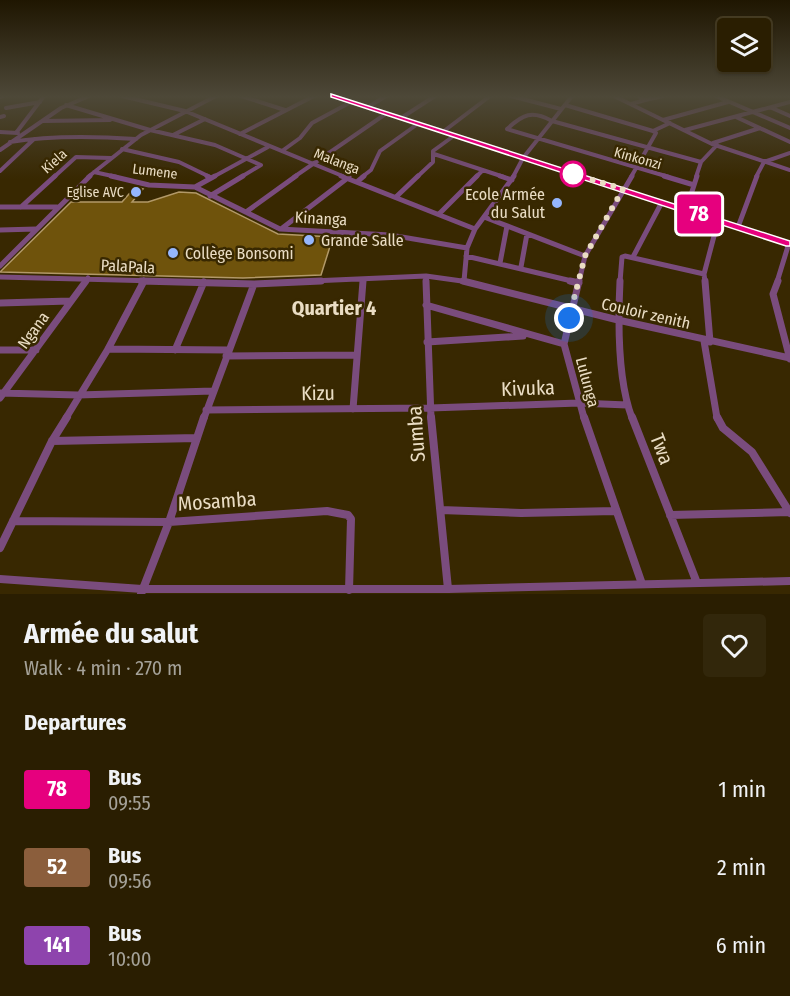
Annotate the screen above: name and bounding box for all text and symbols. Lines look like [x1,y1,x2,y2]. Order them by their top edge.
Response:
map controls [717,18,771,72]
button: layers [717,18,771,72]
street label: Kinkonzi [612,144,664,173]
street label: Kiela [38,145,71,177]
street label: Malanga [312,145,362,178]
street label: Lumene [131,160,179,183]
unlabelled marker [560,161,586,187]
place label: Eglise AVC [66,184,124,201]
marker: Eglise AVC [129,185,143,199]
place label: Ecole Armée du Salut [465,185,546,222]
line badge: 78 [672,194,726,234]
marker: Ecole Armée du Salut [550,196,564,210]
text: 78 [689,201,709,227]
street label: Kinanga [294,208,348,229]
place label: Grande Salle [321,231,404,250]
marker: Grande Salle [302,233,316,247]
place label: Collège Bonsomi [185,244,294,263]
marker: Collège Bonsomi [166,246,180,260]
street label: PalaPala [100,256,156,277]
street label: Couloir zenith [600,294,692,333]
district label: Quartier 4 [292,296,376,320]
your location [554,303,584,333]
street label: Ngana [14,308,53,352]
street label: Lulunga [572,355,603,410]
street label: Kivuka [501,375,555,401]
street label: Kizu [301,381,335,405]
street label: Sumba [402,405,430,463]
street label: Twa [645,430,679,468]
street label: Mosamba [177,486,257,516]
button: heart [703,614,766,677]
text: Armée du salut [24,617,198,650]
text: Walk · 4 min · 270 m [24,656,182,680]
text: Departures [24,709,126,736]
text: Bus [108,764,141,791]
text: 78 [47,776,67,802]
text: 1 min [718,776,766,803]
text: 09:55 [108,791,151,815]
text: Bus [108,842,141,869]
text: 52 [47,854,67,880]
text: 2 min [717,854,766,881]
text: 09:56 [108,869,151,893]
text: Bus [108,920,141,947]
text: 141 [43,932,71,958]
text: 6 min [716,932,766,959]
text: 10:00 [108,947,151,971]

